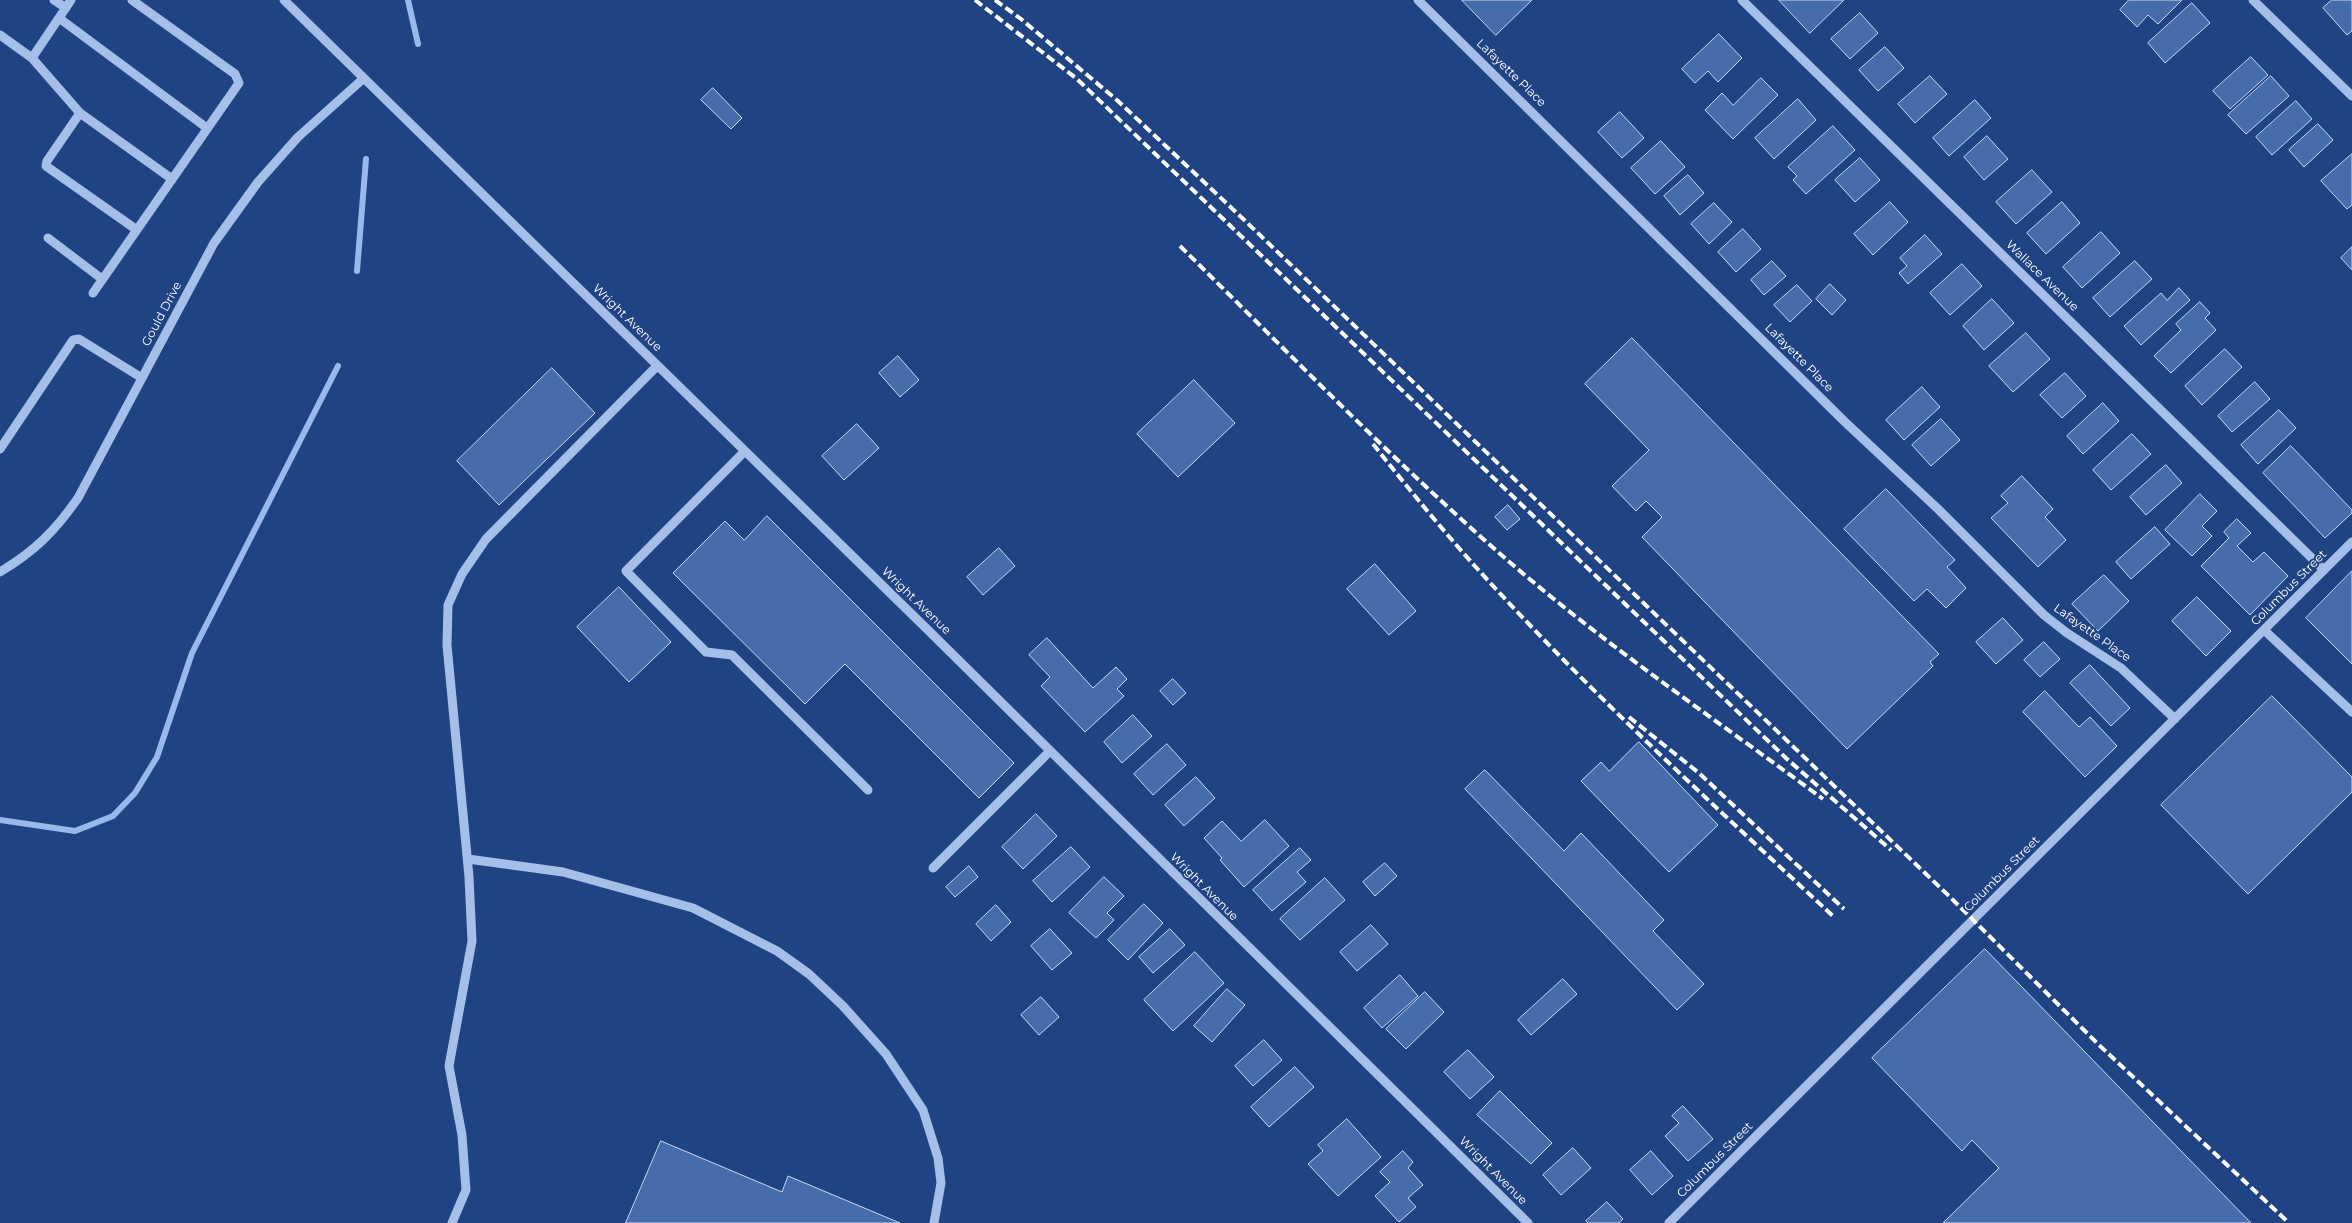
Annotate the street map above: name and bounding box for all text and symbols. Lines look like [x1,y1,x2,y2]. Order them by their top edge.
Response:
street label: Lafayette Place [1473,36,1549,110]
street label: Wallace Avenue [2003,238,2081,314]
street label: Gould Drive [139,279,185,349]
street label: Wright Avenue [589,281,665,355]
street label: Lafayette Place [1762,321,1836,395]
street label: Columbus Street [2248,547,2330,629]
street label: Wright Avenue [878,564,954,638]
street label: Lafayette Place [2051,601,2133,665]
street label: Columbus Street [1961,833,2043,915]
street label: Wright Avenue [1167,850,1241,924]
street label: Columbus Street [1674,1119,1756,1201]
street label: Wright Avenue [1456,1134,1530,1208]

